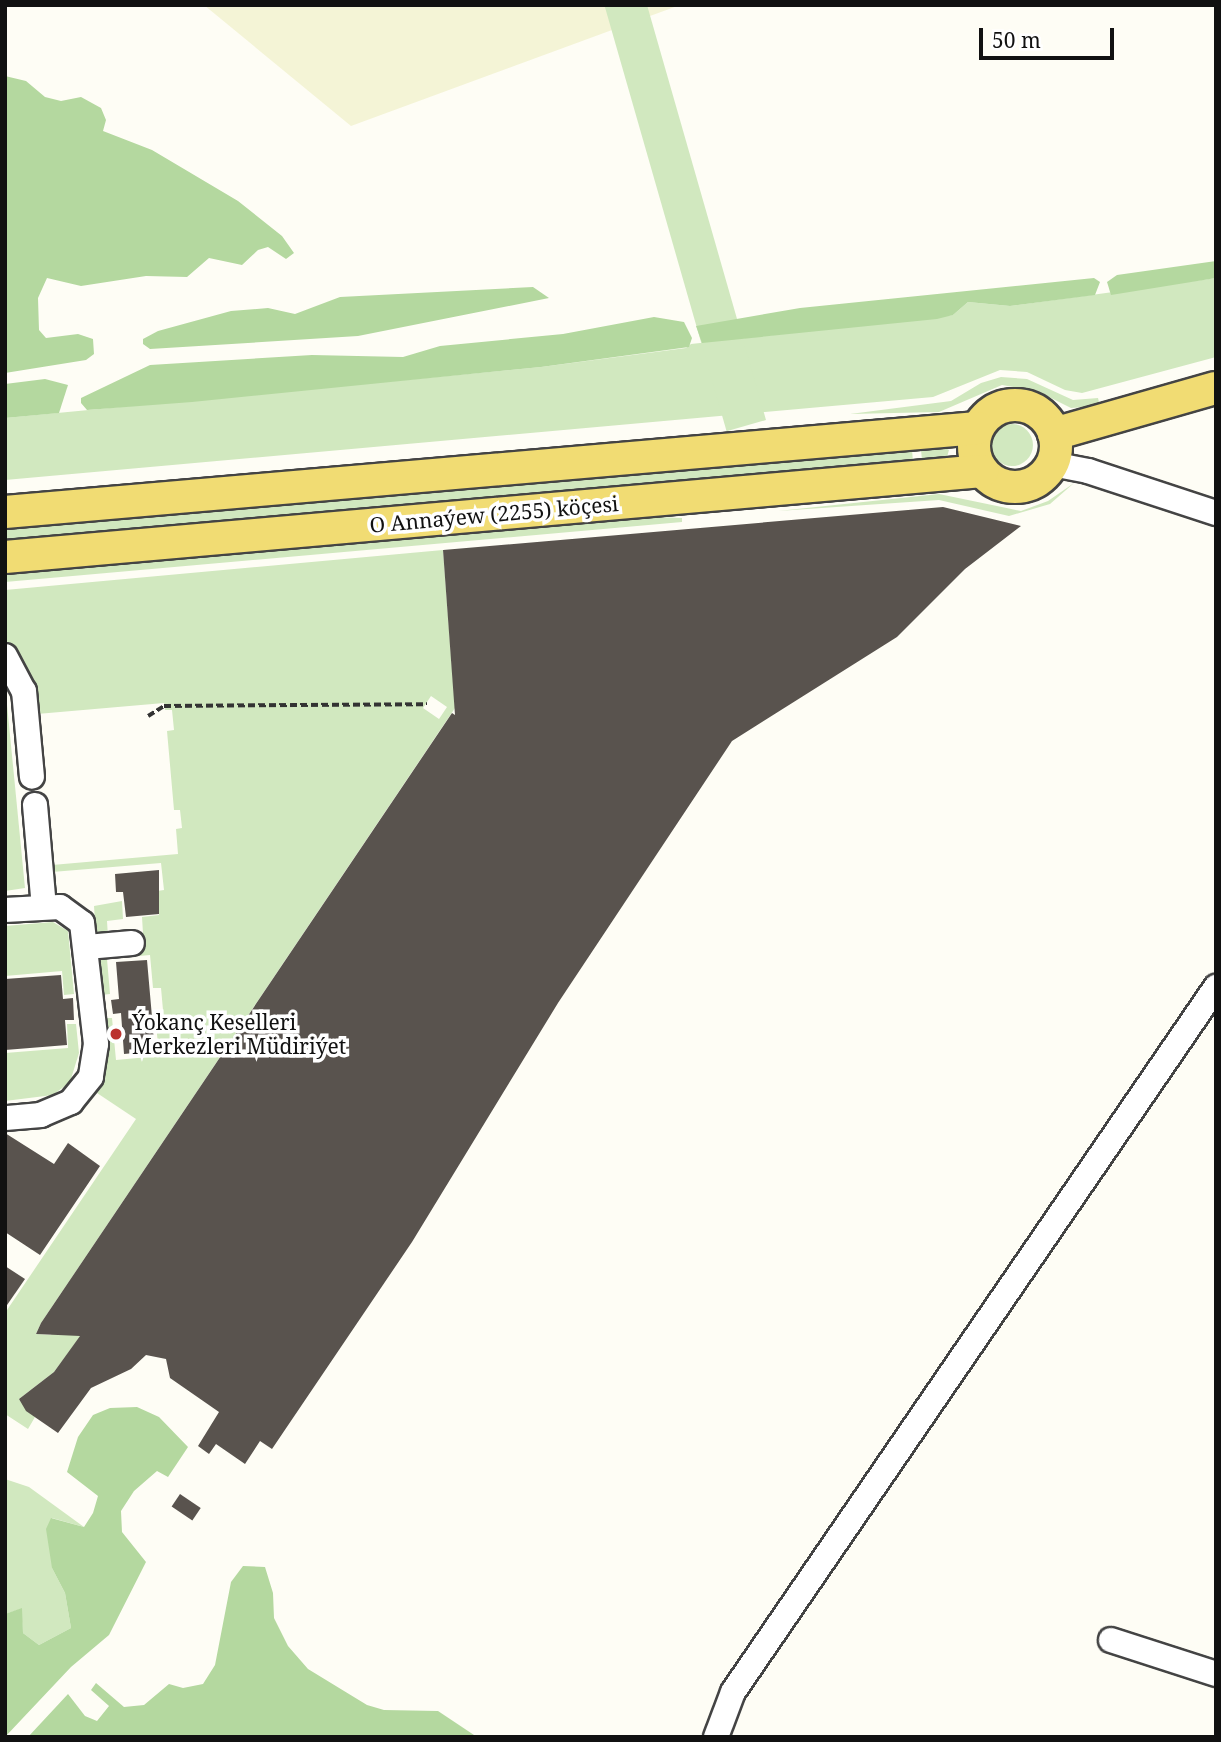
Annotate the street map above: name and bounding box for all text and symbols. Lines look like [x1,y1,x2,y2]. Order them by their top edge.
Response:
scale bar [983,14,1118,58]
text: 50 m [992,26,1041,54]
street label: O Annaýew (2255) köçesi [369,491,619,537]
place label: Ýokanç Keselleri Merkezleri Müdiriýet [132,1009,346,1059]
marker: Ýokanç Keselleri Merkezleri Müdiriýet [106,1024,126,1044]

